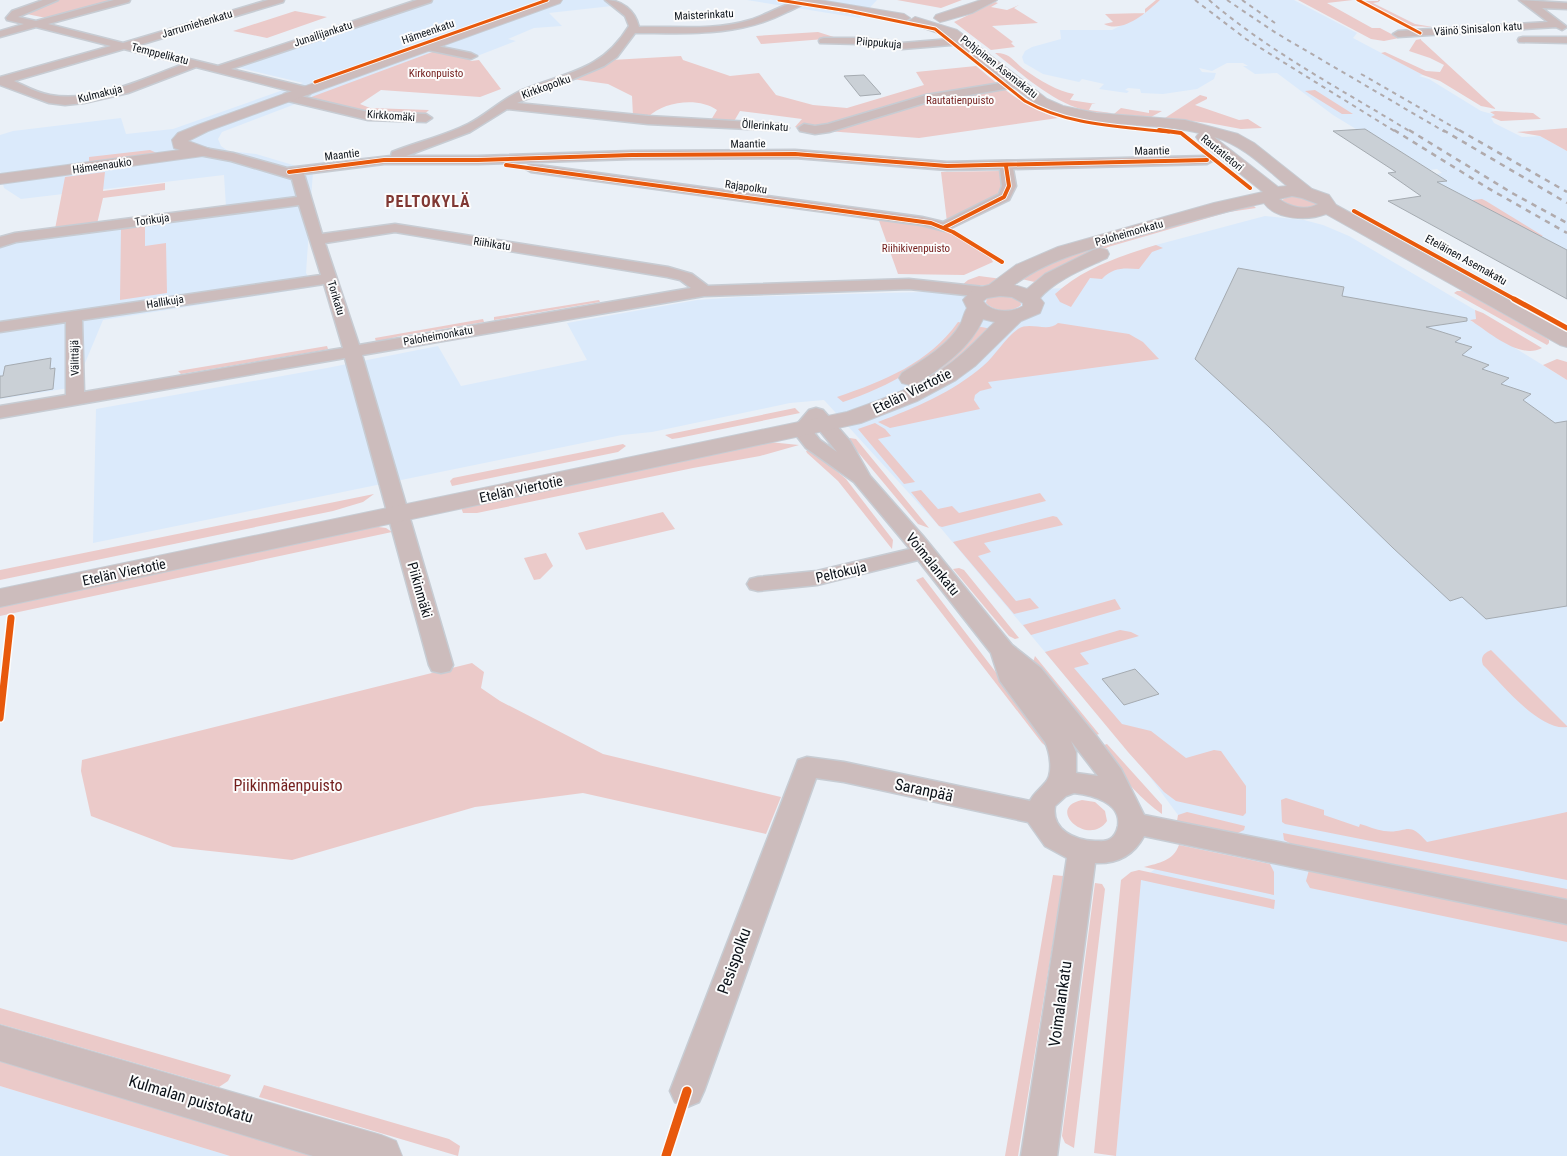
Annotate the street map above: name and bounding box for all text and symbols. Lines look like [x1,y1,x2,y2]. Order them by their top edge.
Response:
street label: Jarrumiehenkatu [160,7,234,41]
street label: Maisterinkatu [674,7,734,23]
street label: Hämeenkatu [400,17,456,47]
street label: Junailijankatu [292,18,354,50]
street label: Väinö Sinisalon katu [1434,19,1522,39]
street label: Pohjoinen Asemakatu [958,33,1040,101]
street label: Piippukuja [856,35,902,51]
street label: Temppelikatu [130,41,190,67]
park label: Kirkonpuisto [409,67,464,80]
street label: Kirkkopolku [520,72,572,102]
street label: Kulmakuja [76,82,124,106]
park label: Rautatienpuisto [926,94,995,107]
street label: Kirkkomäki [366,108,416,124]
street label: Öllerinkatu [741,118,789,134]
street label: Rautatietori [1198,132,1246,174]
street label: Maantie [730,137,766,151]
street label: Maantie [1134,144,1170,158]
street label: Maantie [324,146,360,164]
street label: Hämeenaukio [72,155,133,177]
street label: Rajapolku [724,178,768,196]
district label: PELTOKYLÄ [386,192,471,211]
street label: Torikuja [134,211,170,229]
street label: Paloheimonkatu [1093,217,1165,249]
street label: Eteläinen Asemakatu [1423,232,1509,288]
street label: Riihikatu [472,235,512,253]
park label: Riihikivenpuisto [882,242,951,255]
street label: Torikatu [325,279,347,317]
street label: Hallikuja [145,293,185,311]
street label: Paloheimonkatu [402,323,474,349]
street label: Välittäjä [68,340,82,376]
street label: Etelän Viertotie [870,365,954,417]
street label: Etelän Viertotie [478,472,565,506]
street label: Voimalankatu [903,530,963,598]
street label: Etelän Viertotie [81,555,168,589]
street label: Peltokuja [814,558,868,586]
street label: Piikinmäki [404,560,436,620]
street label: Saranpää [893,775,955,805]
park label: Piikinmäenpuisto [233,776,343,795]
street label: Pesispolku [713,925,755,997]
street label: Voimalankatu [1045,960,1075,1048]
street label: Kulmalan puistokatu [127,1071,255,1127]

